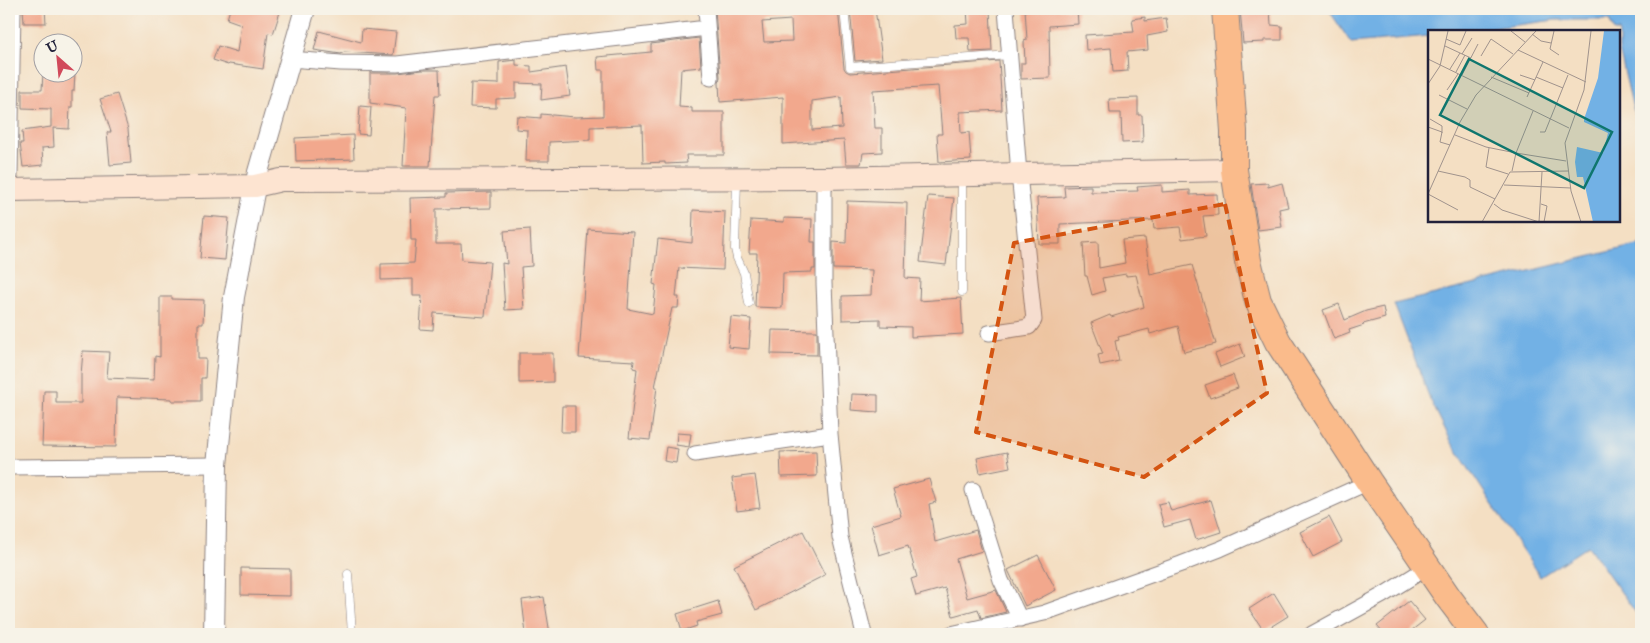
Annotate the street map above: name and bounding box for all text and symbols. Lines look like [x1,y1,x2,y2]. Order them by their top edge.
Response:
inset map [1428,30,1620,222]
north arrow [32,32,82,82]
text: U [44,36,62,57]

